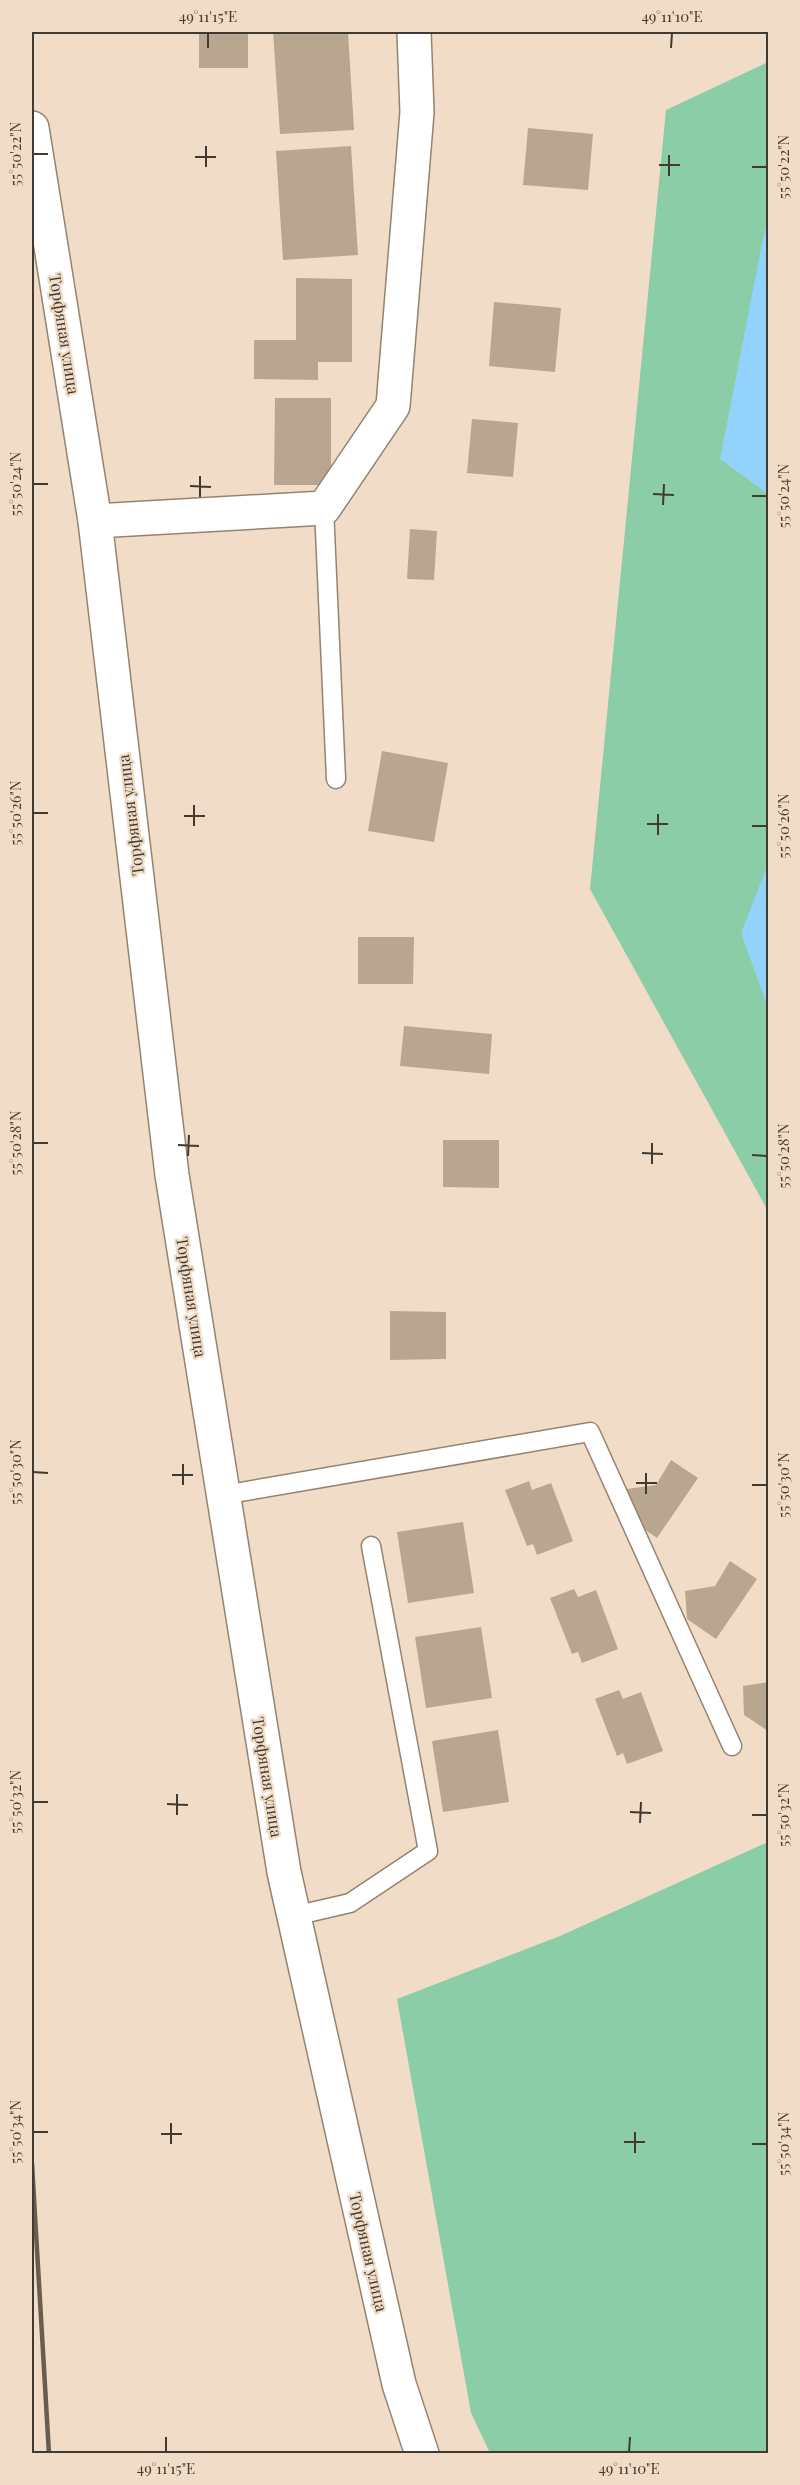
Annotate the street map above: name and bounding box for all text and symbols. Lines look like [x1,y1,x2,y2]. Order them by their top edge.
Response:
text: 49°11'15"E [179,6,237,26]
text: 49°11'10"E [641,6,703,26]
text: 55°50'22"N [5,121,25,186]
text: 55°50'22"N [773,134,793,199]
street label: Торфяная улица [45,272,85,396]
text: 55°50'24"N [5,451,25,516]
text: 55°50'24"N [773,463,793,528]
street label: Торфяная улица [112,753,148,877]
text: 55°50'26"N [5,780,25,845]
text: 55°50'26"N [773,793,793,858]
text: 55°50'28"N [5,1110,25,1176]
text: 55°50'28"N [773,1123,793,1189]
street label: Торфяная улица [172,1235,212,1359]
text: 55°50'30"N [5,1439,25,1505]
text: 55°50'30"N [773,1452,793,1518]
street label: Торфяная улица [248,1715,288,1839]
text: 55°50'32"N [5,1770,25,1834]
text: 55°50'32"N [773,1783,793,1847]
text: 55°50'34"N [5,2100,25,2164]
text: 55°50'34"N [773,2112,793,2176]
street label: Торфяная улица [345,2190,393,2314]
text: 49°11'15"E [137,2458,195,2478]
text: 49°11'10"E [598,2458,660,2478]

